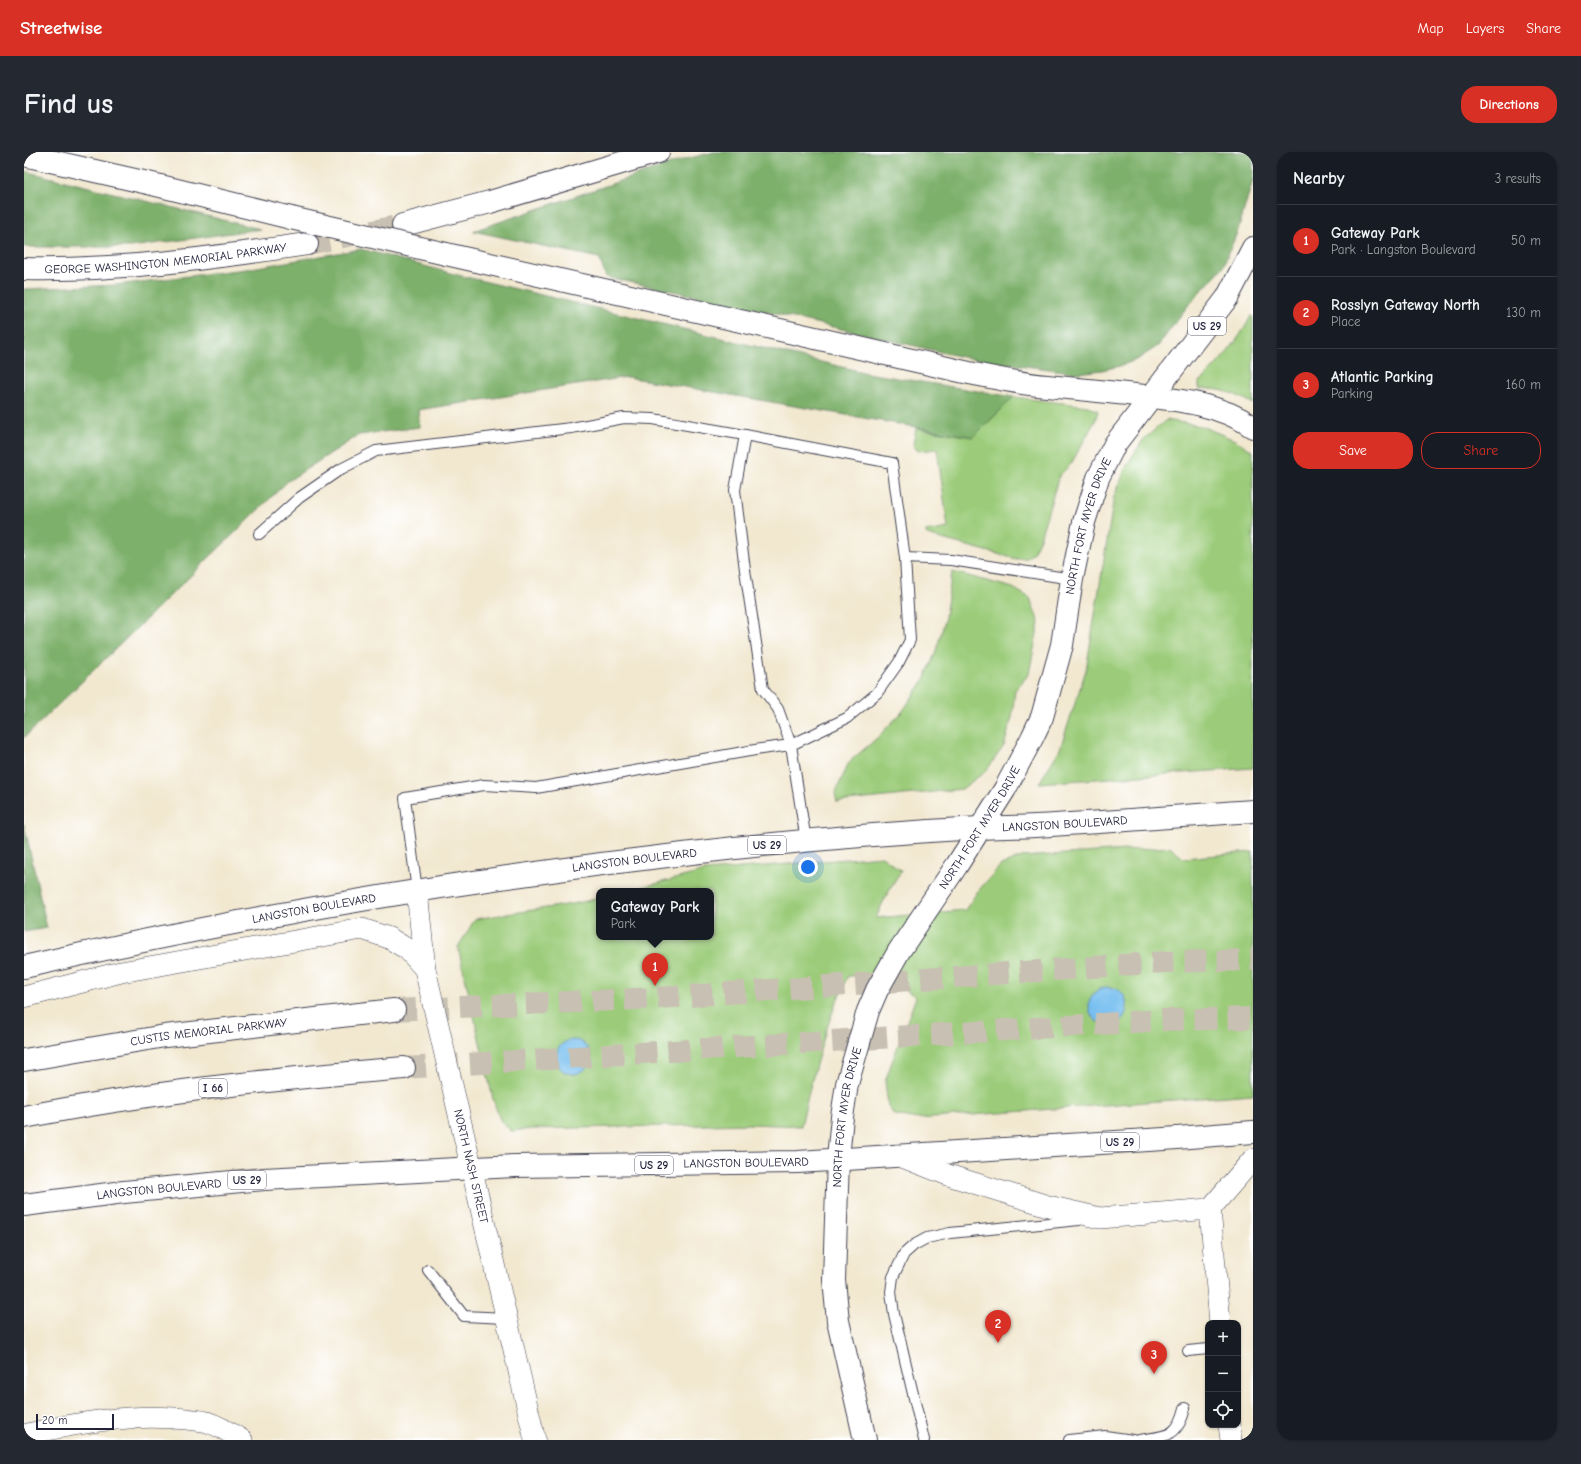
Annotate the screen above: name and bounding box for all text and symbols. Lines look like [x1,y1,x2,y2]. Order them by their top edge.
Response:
text: Streetwise [20,17,102,39]
text: Map [1417,20,1444,37]
text: Layers [1466,20,1504,37]
text: Share [1526,20,1561,37]
button: Directions [1461,86,1557,123]
text: Find us [24,88,113,120]
text: Nearby [1293,169,1344,188]
text: 3 results [1495,171,1541,186]
text: Gateway Park [1331,224,1420,242]
text: 1 [1303,233,1309,248]
text: 50 m [1511,233,1541,248]
street label: GEORGE WASHINGTON MEMORIAL PARKWAY [44,240,288,276]
text: Park · Langston Boulevard [1331,242,1476,257]
text: Rosslyn Gateway North [1331,296,1480,314]
text: 2 [1303,305,1309,320]
text: 130 m [1506,305,1541,320]
text: Place [1331,314,1361,329]
road number: US 29 [1188,317,1226,335]
text: Atlantic Parking [1331,368,1434,386]
text: 3 [1303,377,1309,392]
text: 160 m [1506,377,1541,392]
text: Parking [1331,386,1373,401]
button: Save [1293,432,1413,469]
button: Share [1421,432,1541,469]
street label: NORTH FORT MYER DRIVE [1063,455,1114,596]
street label: NORTH FORT MYER DRIVE [936,764,1023,892]
street label: LANGSTON BOULEVARD [1002,813,1128,834]
road number: US 29 [748,836,786,854]
street label: LANGSTON BOULEVARD [571,845,698,875]
your location [798,857,818,877]
popup [596,888,714,940]
street label: LANGSTON BOULEVARD [251,891,377,926]
text: Gateway Park [611,898,699,916]
text: Park [611,916,636,931]
pin: 1 [642,953,668,986]
street label: CUSTIS MEMORIAL PARKWAY [129,1015,289,1049]
street label: NORTH FORT MYER DRIVE [830,1045,864,1188]
road number: I 66 [199,1079,227,1097]
street label: NORTH NASH STREET [451,1108,491,1225]
road number: US 29 [1101,1133,1139,1151]
street label: LANGSTON BOULEVARD [683,1154,809,1171]
road number: US 29 [635,1156,673,1174]
road number: US 29 [228,1171,266,1189]
street label: LANGSTON BOULEVARD [96,1176,222,1202]
pin: 2 [985,1310,1011,1343]
map controls [1205,1320,1241,1428]
button: + [1205,1320,1241,1356]
pin: 3 [1141,1341,1167,1374]
button: − [1205,1356,1241,1392]
button: locate [1205,1392,1241,1428]
scale bar [36,1412,114,1431]
text: 20 m [42,1414,67,1427]

